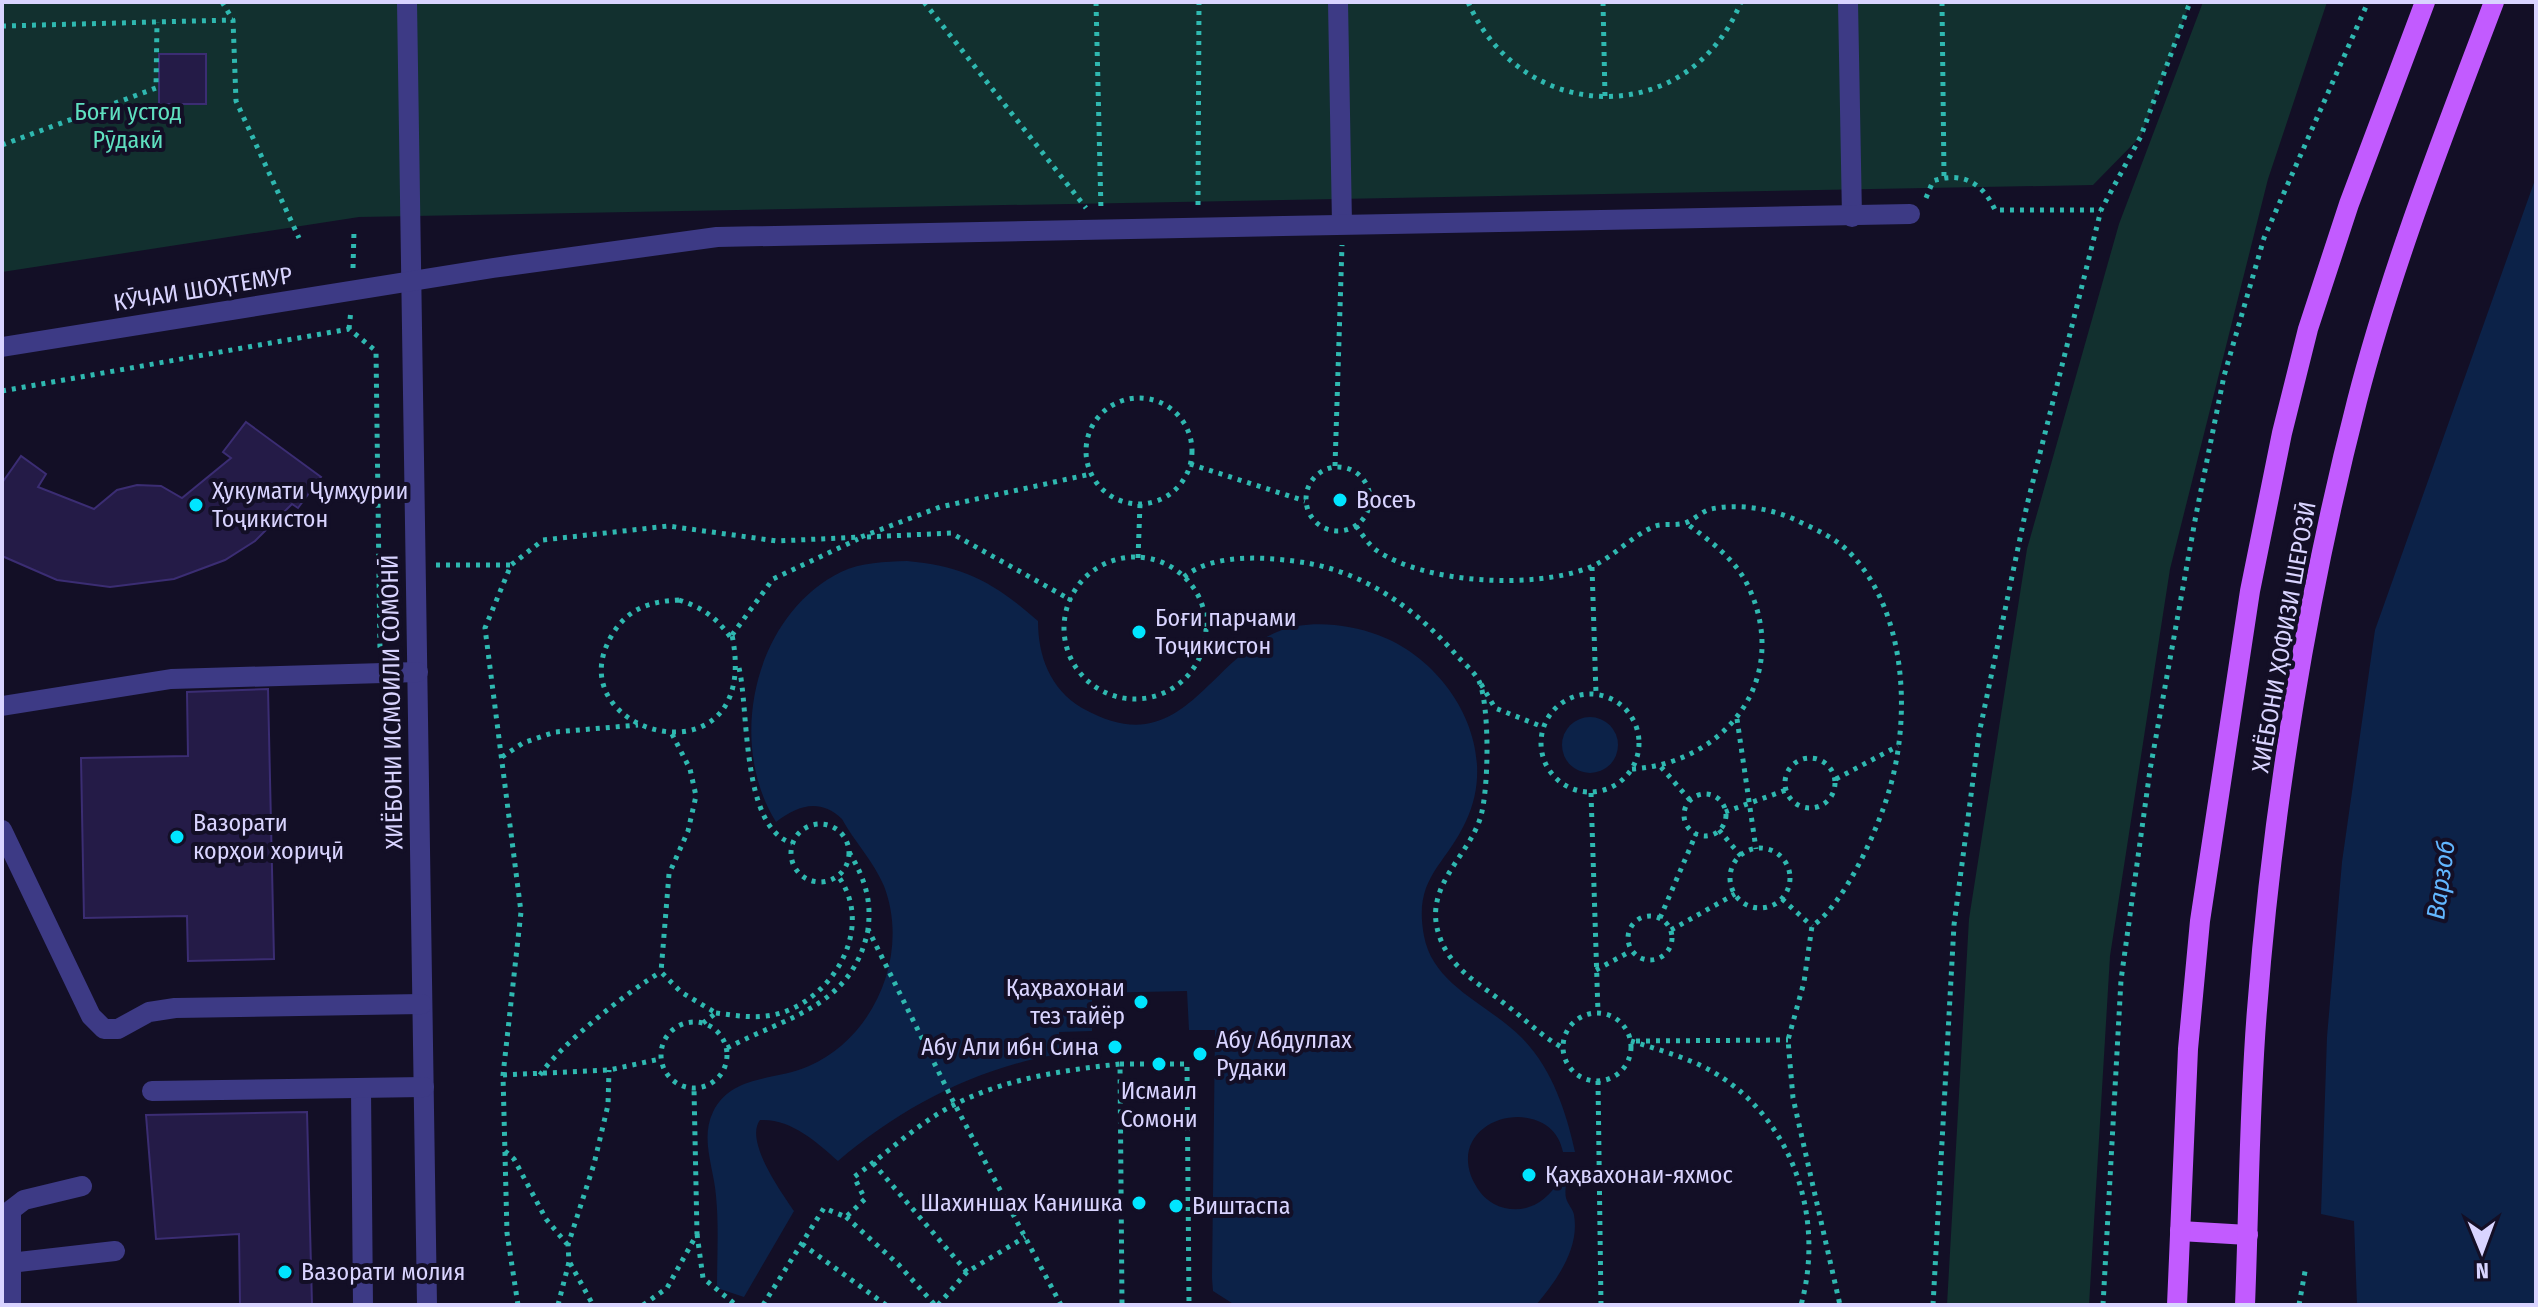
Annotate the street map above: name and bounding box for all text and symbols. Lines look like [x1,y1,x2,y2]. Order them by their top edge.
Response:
park label: Боғи устод Рӯдакӣ [74,98,182,154]
street label: КӮЧАИ ШОҲТЕМУР [112,261,294,317]
place label: Ҳукумати Ҷумҳурии Тоҷикистон [212,477,409,533]
place label: Восеъ [1356,486,1416,514]
marker: Восеъ [1331,491,1349,509]
marker: Ҳукумати Ҷумҳурии Тоҷикистон [187,496,205,514]
street label: ХИЁБОНИ ҲОФИЗИ ШЕРОЗӢ [2246,499,2322,775]
street label: ХИЁБОНИ ИСМОИЛИ СОМОНӢ [375,554,409,850]
place label: Боғи парчами Тоҷикистон [1155,604,1297,660]
marker: Боғи парчами Тоҷикистон [1130,623,1148,641]
place label: Вазорати корҳои хориҷӣ [193,809,344,865]
marker: Вазорати корҳои хориҷӣ [168,828,186,846]
water label: Варзоб [2420,838,2462,922]
place label: Қаҳвахонаи тез тайёр [1006,974,1125,1030]
marker: Қаҳвахонаи тез тайёр [1132,993,1150,1011]
place label: Абу Абдуллах Рудаки [1216,1026,1352,1082]
place label: Абу Али ибн Сина [921,1033,1099,1061]
marker: Абу Али ибн Сина [1106,1038,1124,1056]
marker: Абу Абдуллах Рудаки [1191,1045,1209,1063]
marker: Исмаил Сомони [1150,1055,1168,1073]
place label: Исмаил Сомони [1120,1077,1198,1133]
place label: Қаҳвахонаи-яхмос [1545,1161,1733,1189]
marker: Қаҳвахонаи-яхмос [1520,1166,1538,1184]
place label: Шахиншах Канишка [920,1189,1123,1217]
place label: Виштаспа [1192,1192,1291,1220]
marker: Шахиншах Канишка [1130,1194,1148,1212]
marker: Виштаспа [1167,1197,1185,1215]
north arrow [2442,1211,2522,1291]
text: N [2476,1257,2489,1284]
place label: Вазорати молия [301,1258,465,1286]
marker: Вазорати молия [276,1263,294,1281]

